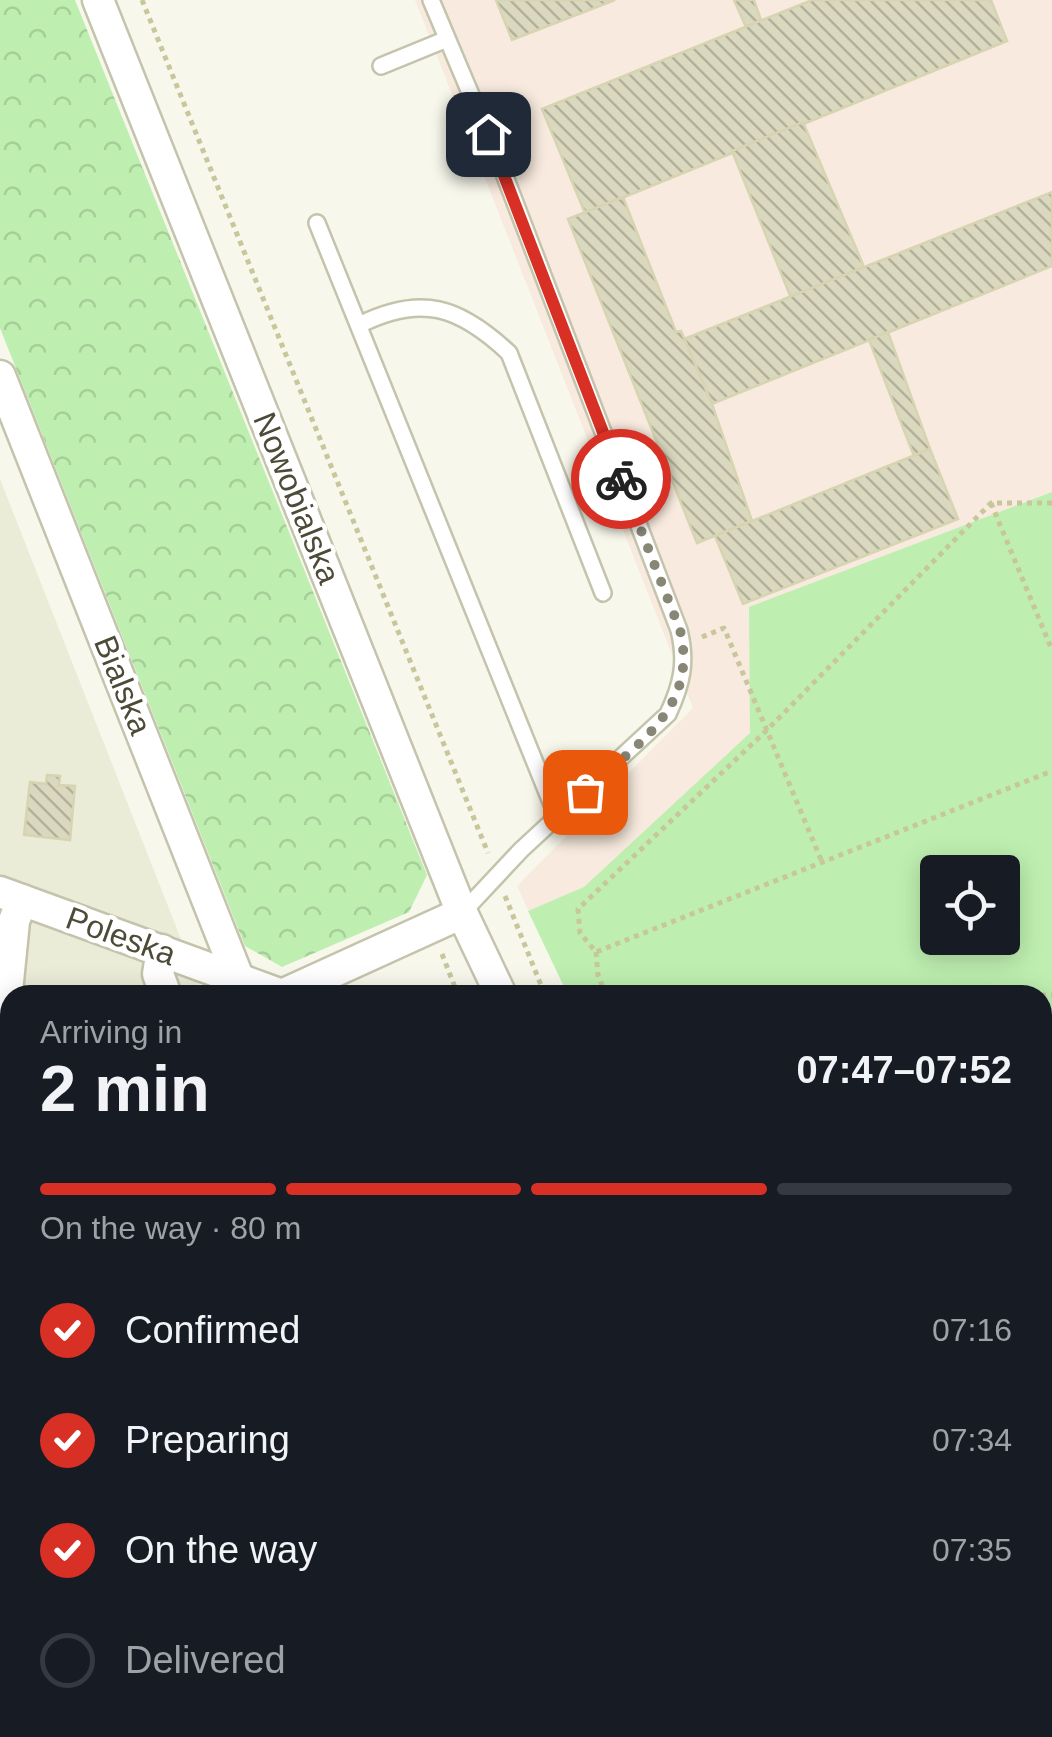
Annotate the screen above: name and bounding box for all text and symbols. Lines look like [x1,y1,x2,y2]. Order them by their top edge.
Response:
pin [446,92,531,177]
icon: home [461,107,516,162]
street label: Nowobialska [246,407,348,589]
courier [571,429,671,529]
icon: bike [594,452,649,507]
street label: Bialska [87,630,159,740]
pin [543,750,628,835]
icon: bag [558,765,613,820]
map controls [920,855,1020,955]
button: locate [920,855,1020,955]
street label: Poleska [61,900,181,972]
text: Arriving in [40,1014,182,1050]
text: 07:47–07:52 [796,1049,1012,1091]
text: 2 min [40,1052,210,1125]
text: On the way · 80 m [40,1210,301,1246]
icon: check [40,1303,95,1358]
text: Confirmed [125,1309,300,1351]
text: 07:16 [932,1312,1012,1348]
icon: check [40,1413,95,1468]
text: Preparing [125,1419,290,1461]
text: 07:34 [932,1422,1012,1458]
icon: check [40,1523,95,1578]
text: On the way [125,1529,317,1571]
text: 07:35 [932,1532,1012,1568]
text: Delivered [125,1639,286,1681]

